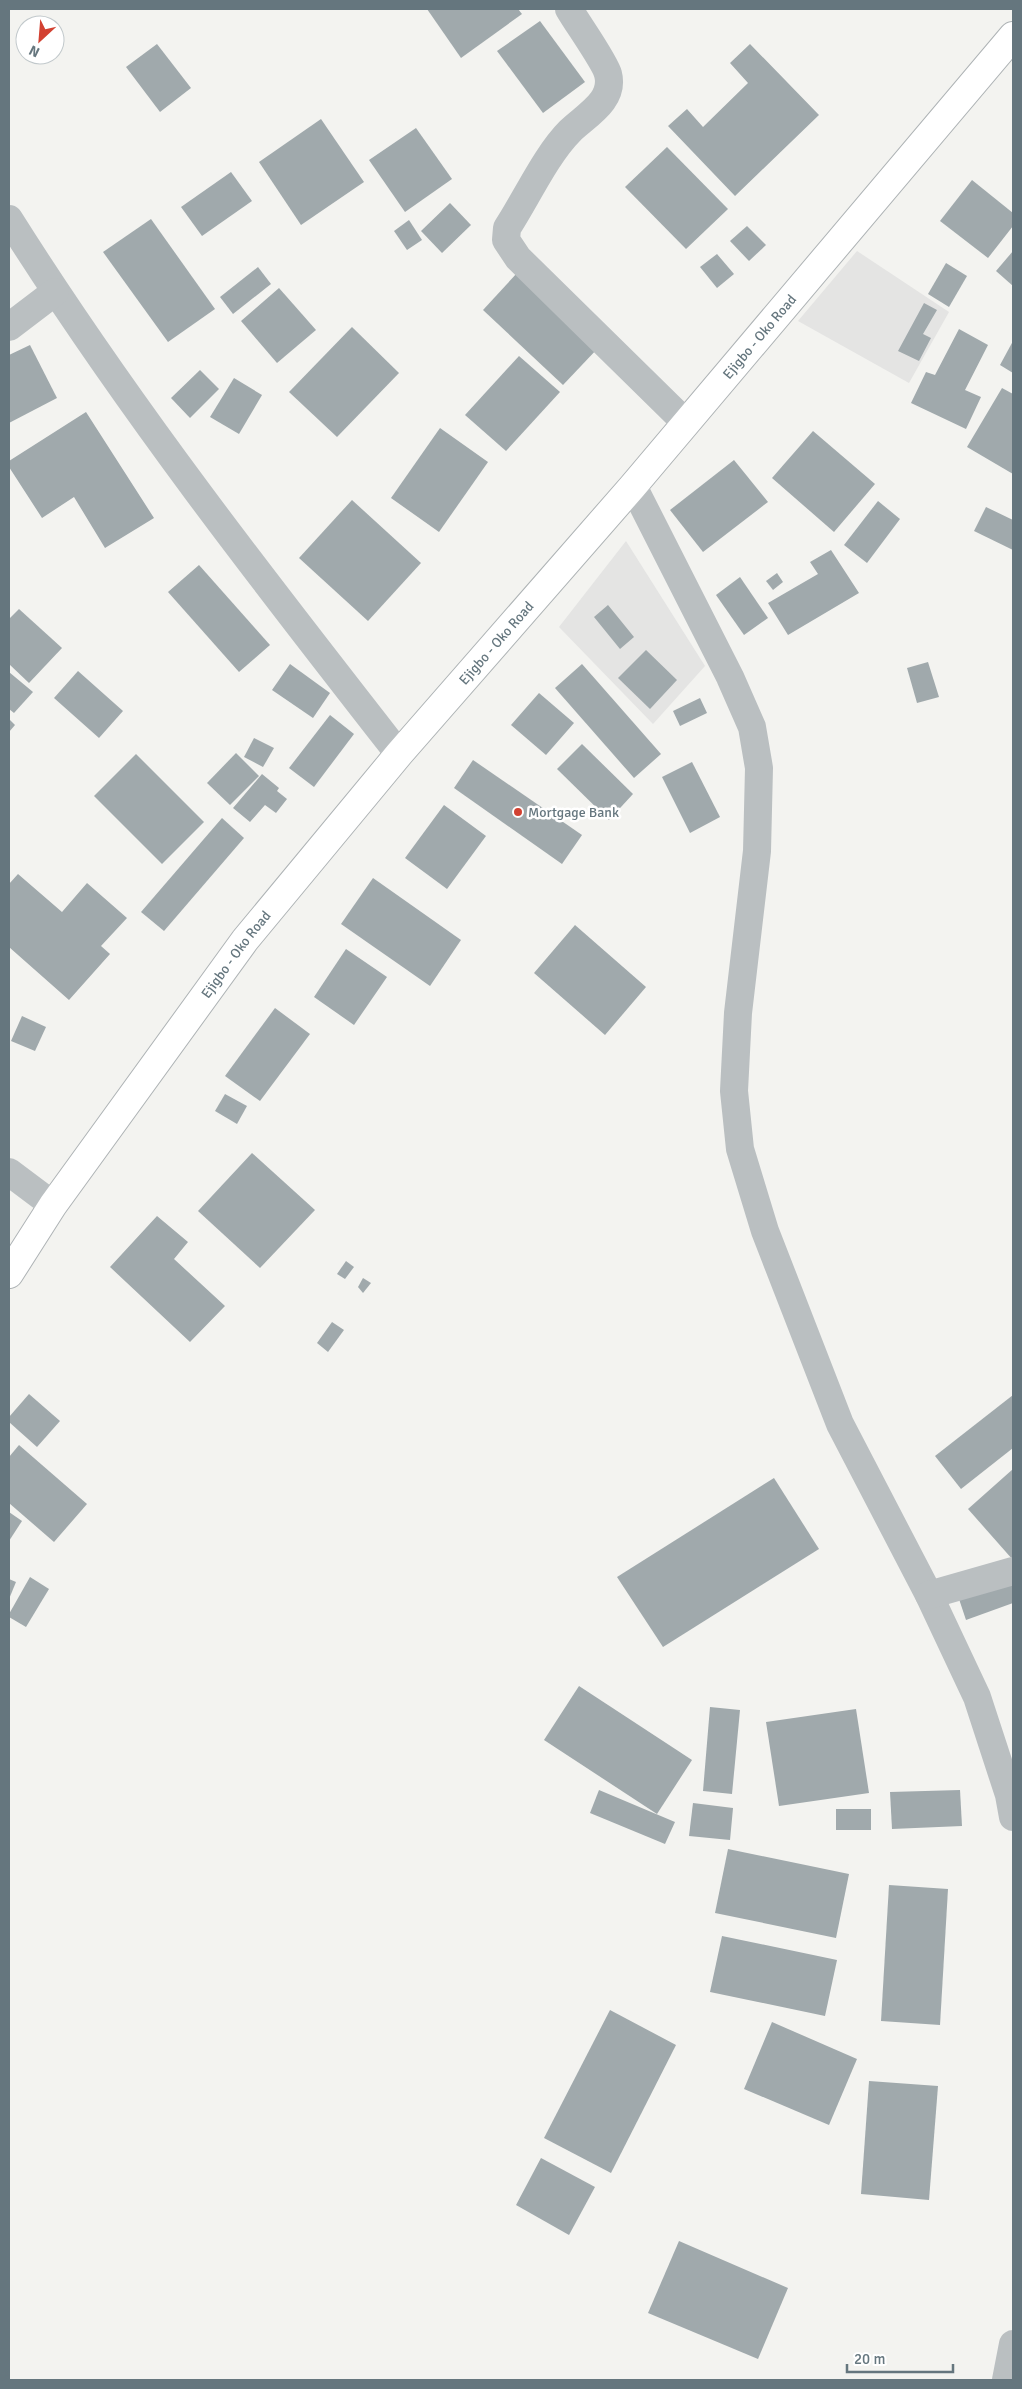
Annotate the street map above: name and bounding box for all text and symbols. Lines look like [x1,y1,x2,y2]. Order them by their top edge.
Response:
north arrow [15,15,65,65]
text: N [26,41,43,61]
street label: Ejigbo - Oko Road [719,291,800,382]
street label: Ejigbo - Oko Road [455,598,537,688]
place label: Mortgage Bank [528,804,619,821]
marker: Mortgage Bank [512,806,524,818]
street label: Ejigbo - Oko Road [198,908,275,1002]
scale bar [847,2342,953,2374]
text: 20 m [854,2350,885,2368]

